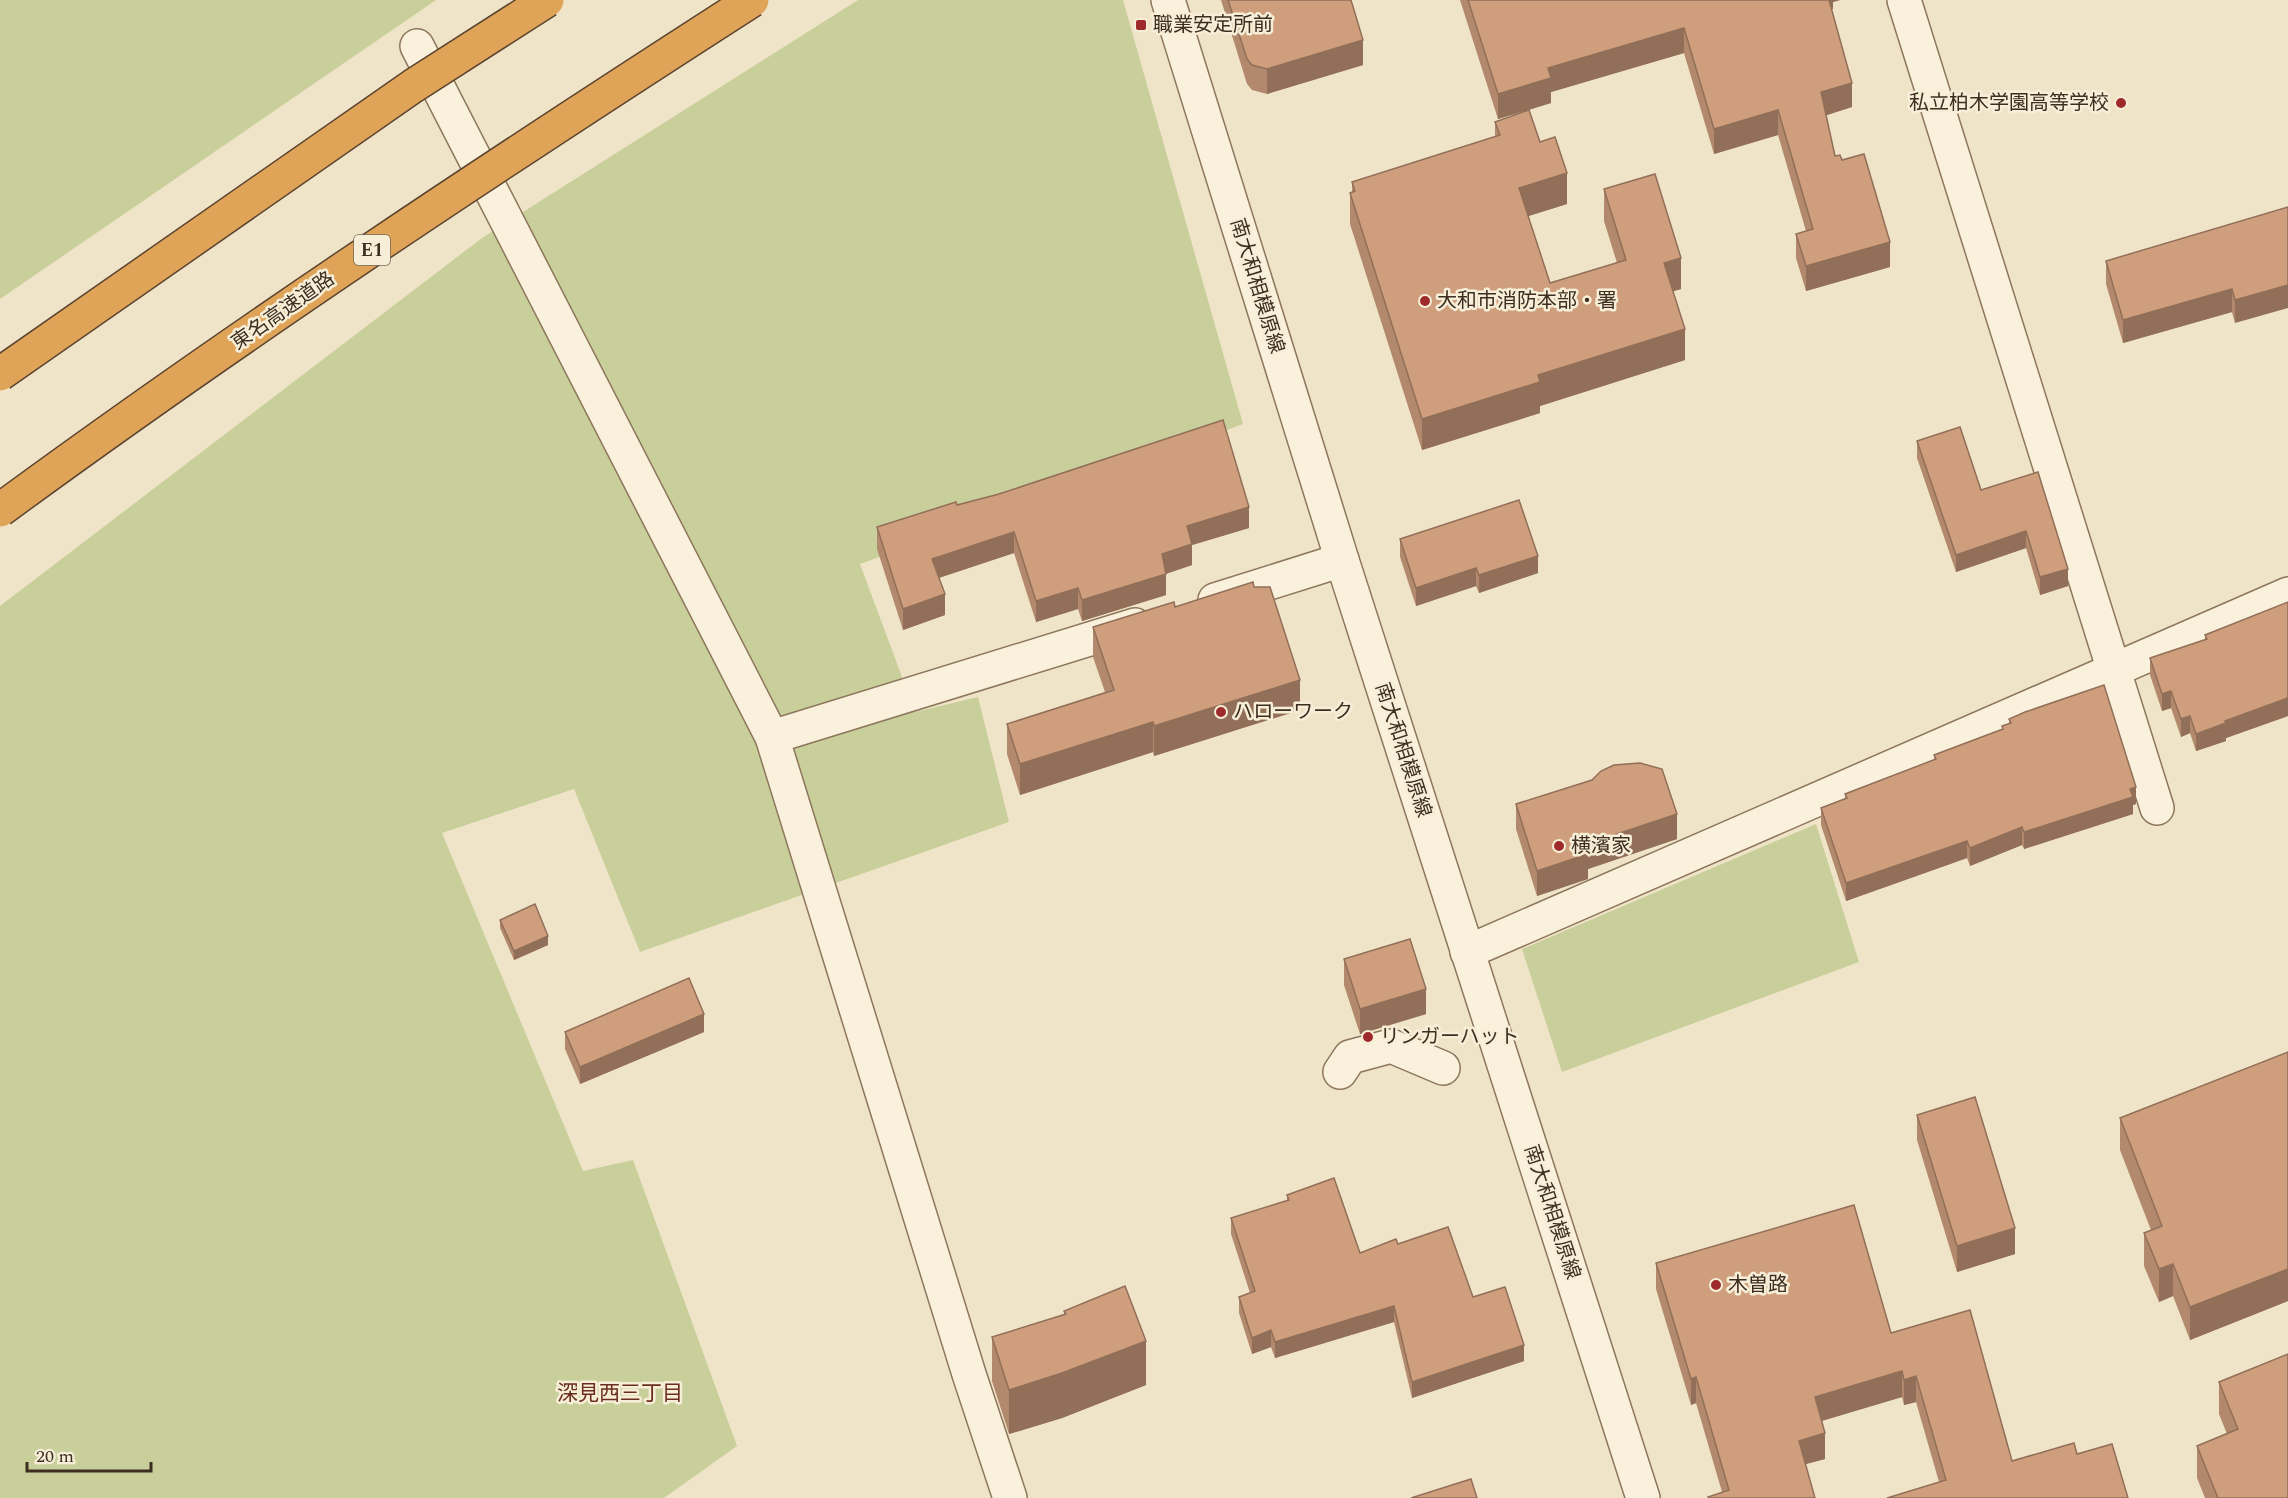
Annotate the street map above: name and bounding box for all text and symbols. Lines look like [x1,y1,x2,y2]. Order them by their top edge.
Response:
place label: 職業安定所前 [1153,10,1273,40]
marker: 職業安定所前 [1134,18,1148,32]
place label: 私立柏木学園高等学校 [1909,88,2109,118]
marker: 私立柏木学園高等学校 [2114,96,2128,110]
street label: 南大和相模原線 [1222,215,1292,357]
road number: E1 [354,235,390,265]
street label: 東名高速道路 [225,264,341,358]
place label: 大和市消防本部・署 [1437,286,1617,316]
marker: 大和市消防本部・署 [1418,294,1432,308]
street label: 南大和相模原線 [1367,679,1439,821]
place label: ハローワーク [1233,697,1353,727]
marker: ハローワーク [1214,705,1228,719]
place label: 横濱家 [1571,831,1631,861]
marker: 横濱家 [1552,839,1566,853]
place label: リンガーハット [1380,1022,1520,1052]
marker: リンガーハット [1361,1030,1375,1044]
street label: 南大和相模原線 [1516,1141,1588,1283]
place label: 木曽路 [1728,1270,1788,1300]
marker: 木曽路 [1709,1278,1723,1292]
district label: 深見西三丁目 [557,1378,683,1410]
scale bar [27,1435,152,1473]
text: 20 m [36,1443,74,1470]

